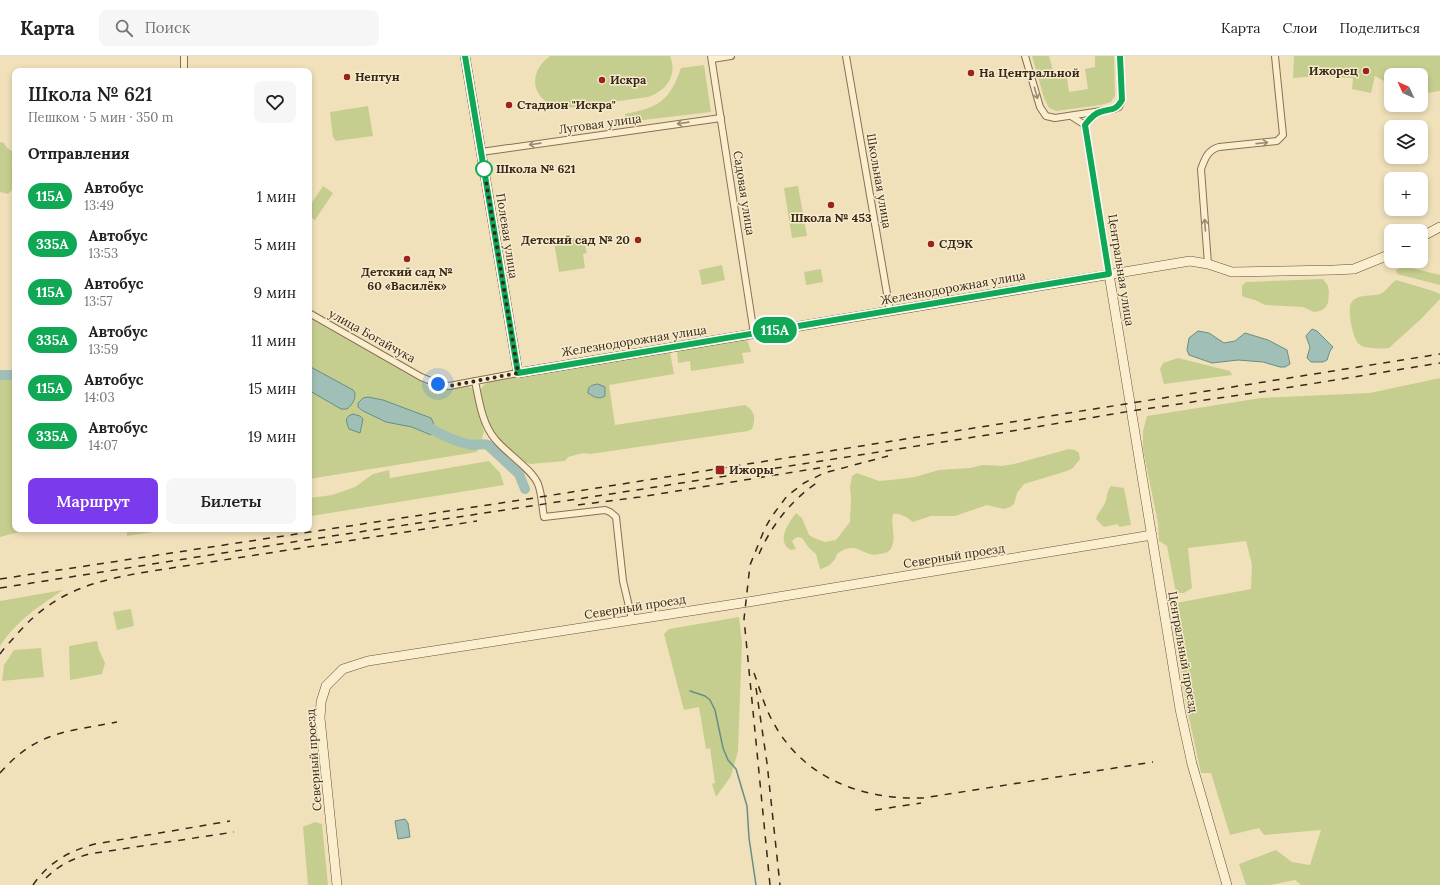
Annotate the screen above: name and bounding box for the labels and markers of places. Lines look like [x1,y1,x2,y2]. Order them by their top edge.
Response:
place label: Ижорец [1309,63,1358,78]
place label: На Центральной [979,65,1080,80]
marker: Ижорец [1361,66,1371,76]
marker: На Центральной [966,68,976,78]
place label: Нептун [355,69,400,84]
marker: Нептун [342,72,352,82]
place label: Искра [610,72,647,87]
marker: Искра [597,75,607,85]
place label: Стадион "Искра" [517,97,616,112]
marker: Стадион "Искра" [504,100,514,110]
marker: Школа № 621 [475,160,493,178]
place label: Школа № 621 [496,161,576,176]
marker: Школа № 453 [826,200,836,210]
place label: Школа № 453 [790,210,872,225]
place label: Детский сад № 20 [521,232,630,247]
marker: Детский сад № 20 [633,235,643,245]
place label: СДЭК [939,236,973,251]
marker: СДЭК [926,239,936,249]
marker: Детский сад № 60 «Василёк» [402,254,412,264]
place label: Детский сад № 60 «Василёк» [361,264,453,293]
place label: Ижоры [729,462,774,477]
marker: Ижоры [714,464,726,476]

